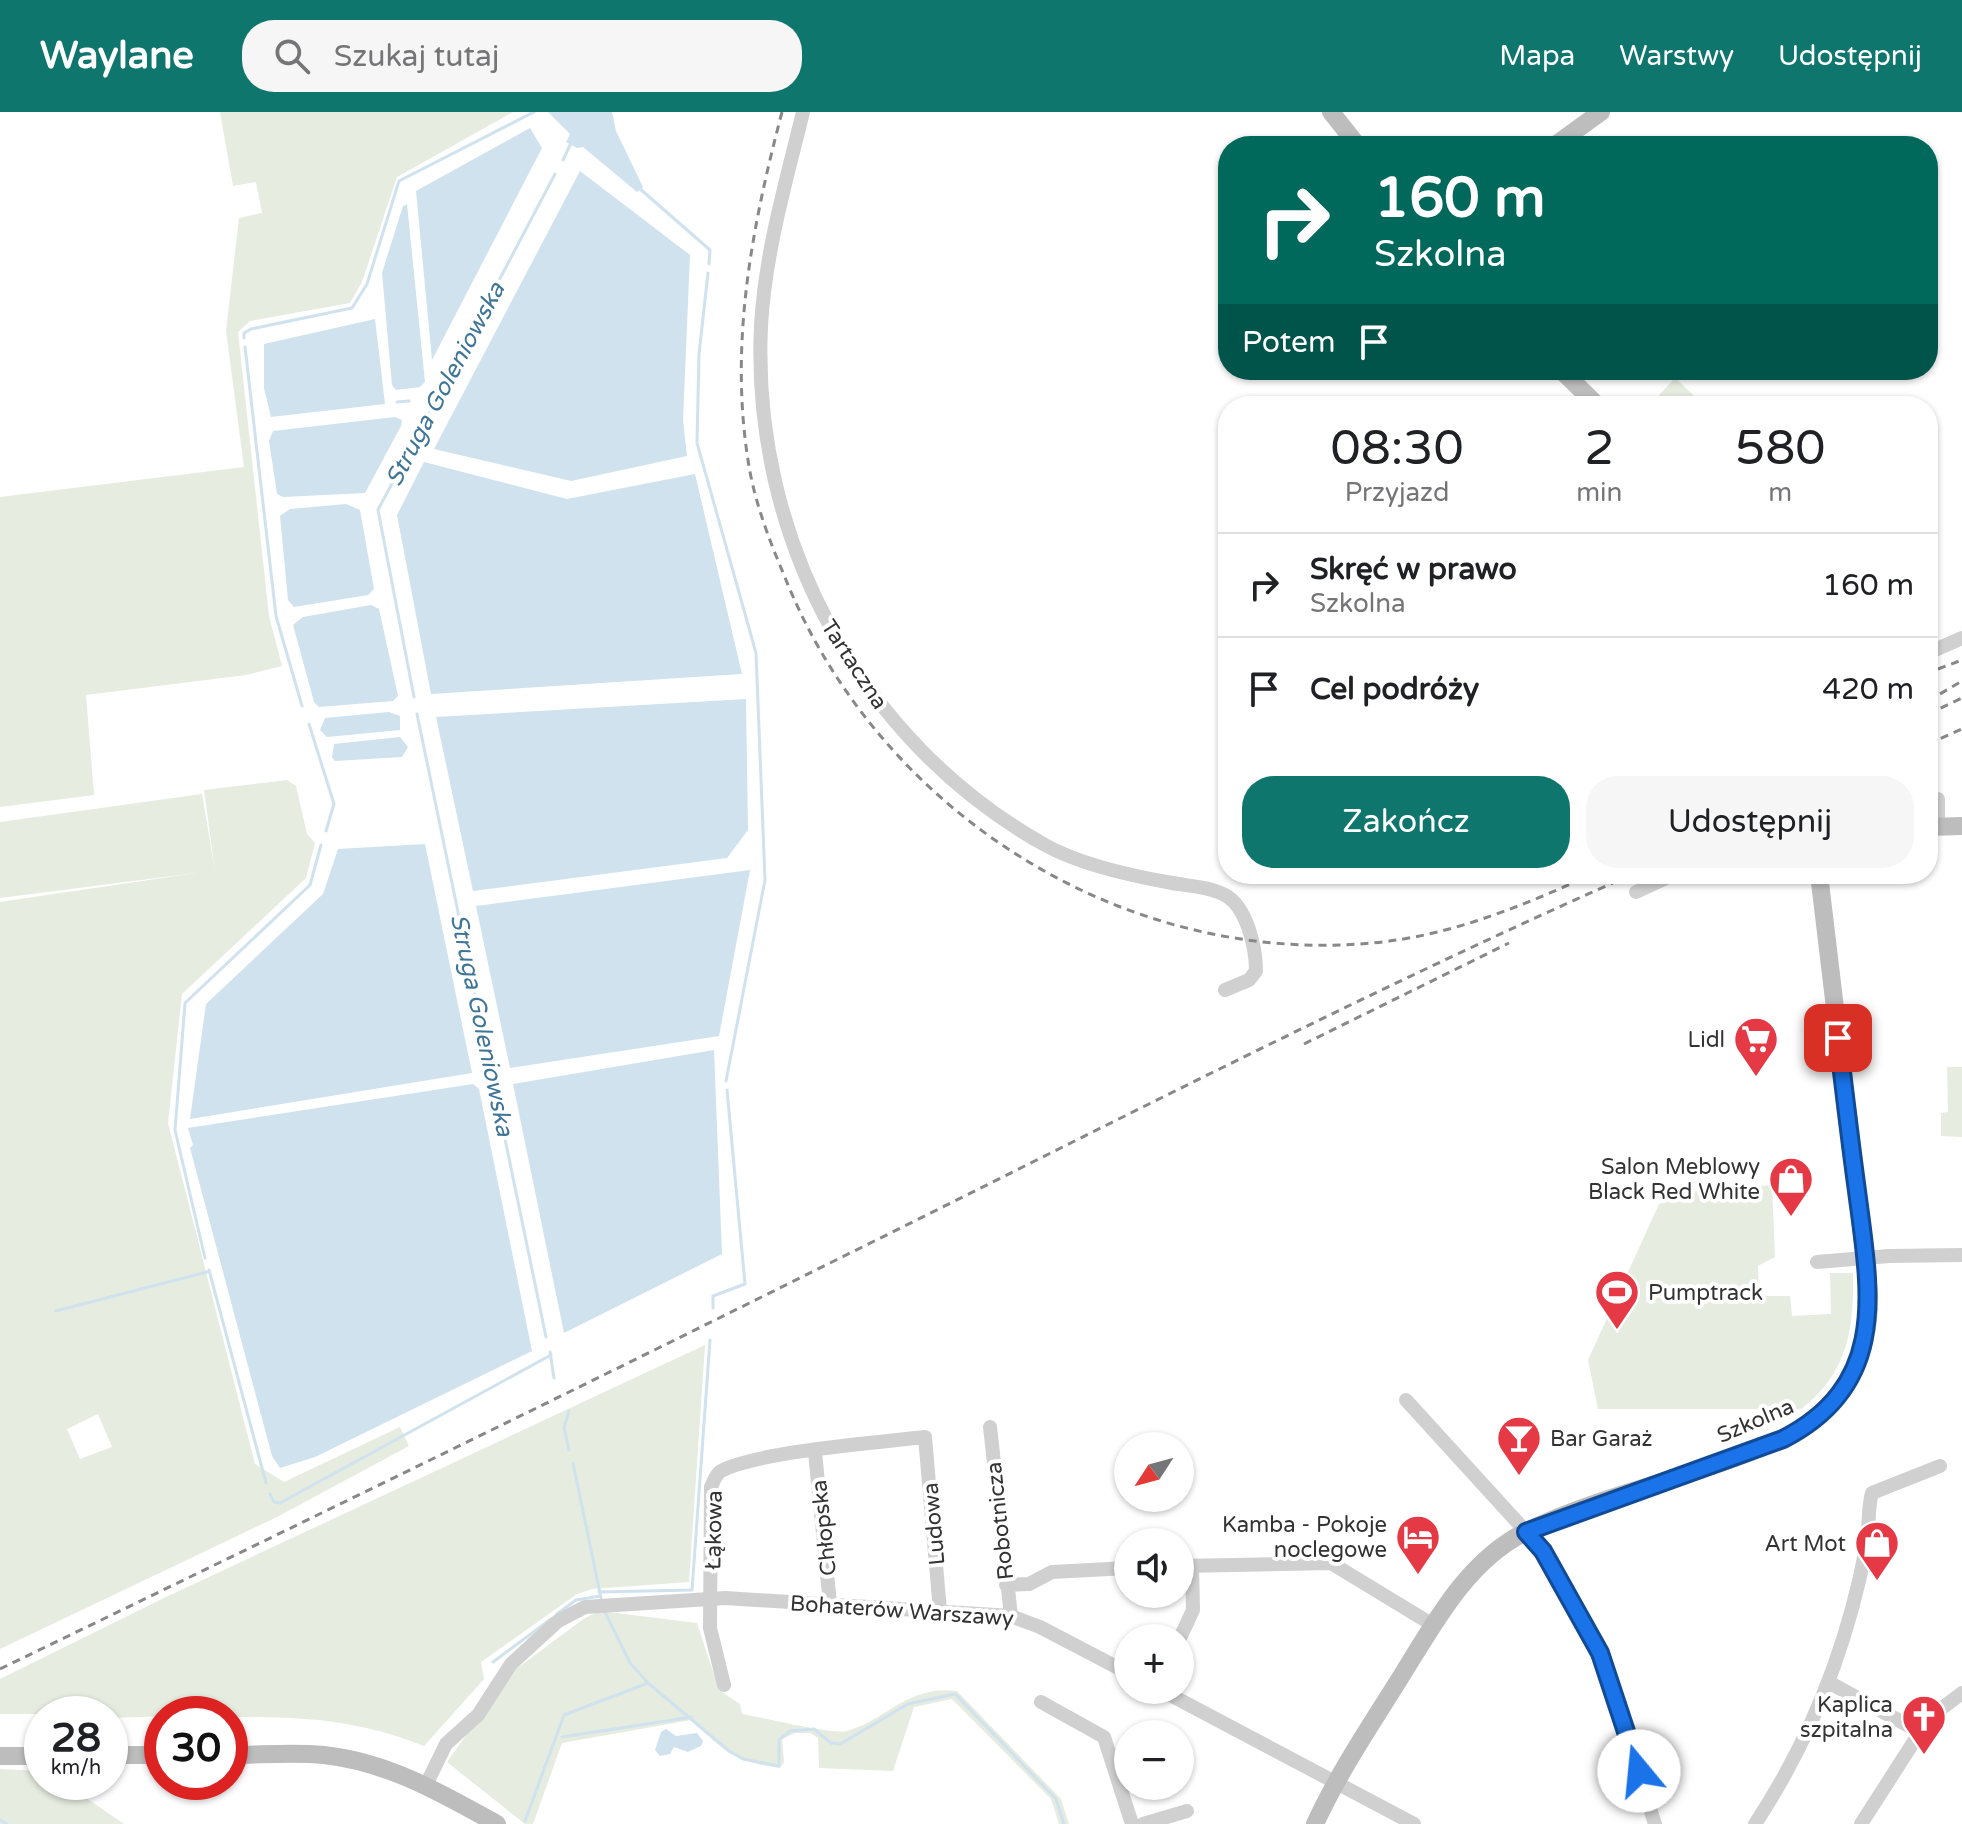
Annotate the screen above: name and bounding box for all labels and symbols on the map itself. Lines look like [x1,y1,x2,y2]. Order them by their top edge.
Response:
water label: Struga Goleniowska [380,277,512,491]
street label: Tartaczna [816,615,893,714]
water label: Struga Goleniowska [444,911,519,1139]
pin [1804,1004,1872,1072]
supermarket icon: Lidl [1732,1015,1780,1078]
place label: Lidl [1687,1027,1725,1053]
place label: Salon Meblowy Black Red White [1588,1154,1760,1205]
shop icon: Salon Meblowy Black Red White [1767,1155,1815,1218]
sports icon: Pumptrack [1593,1268,1641,1331]
place label: Pumptrack [1648,1280,1763,1306]
street label: Szkolna [1713,1393,1798,1449]
bar icon: Bar Garaż [1495,1414,1543,1477]
place label: Bar Garaż [1550,1426,1653,1452]
north arrow [1114,1432,1194,1512]
street label: Robotnicza [981,1461,1019,1581]
street label: Chłopska [806,1479,842,1577]
street label: Ludowa [917,1482,951,1566]
street label: Łąkowa [700,1490,728,1570]
place label: Kamba - Pokoje noclegowe [1222,1512,1387,1563]
hotel icon: Kamba - Pokoje noclegowe [1394,1513,1442,1576]
shop icon: Art Mot [1853,1519,1901,1582]
place label: Art Mot [1765,1531,1846,1557]
street label: Bohaterów Warszawy [789,1590,1015,1632]
place label: Kaplica szpitalna [1800,1692,1893,1743]
church icon: Kaplica szpitalna [1900,1693,1948,1756]
speed limit sign: 30 [144,1696,248,1800]
position arrow [1597,1729,1681,1813]

